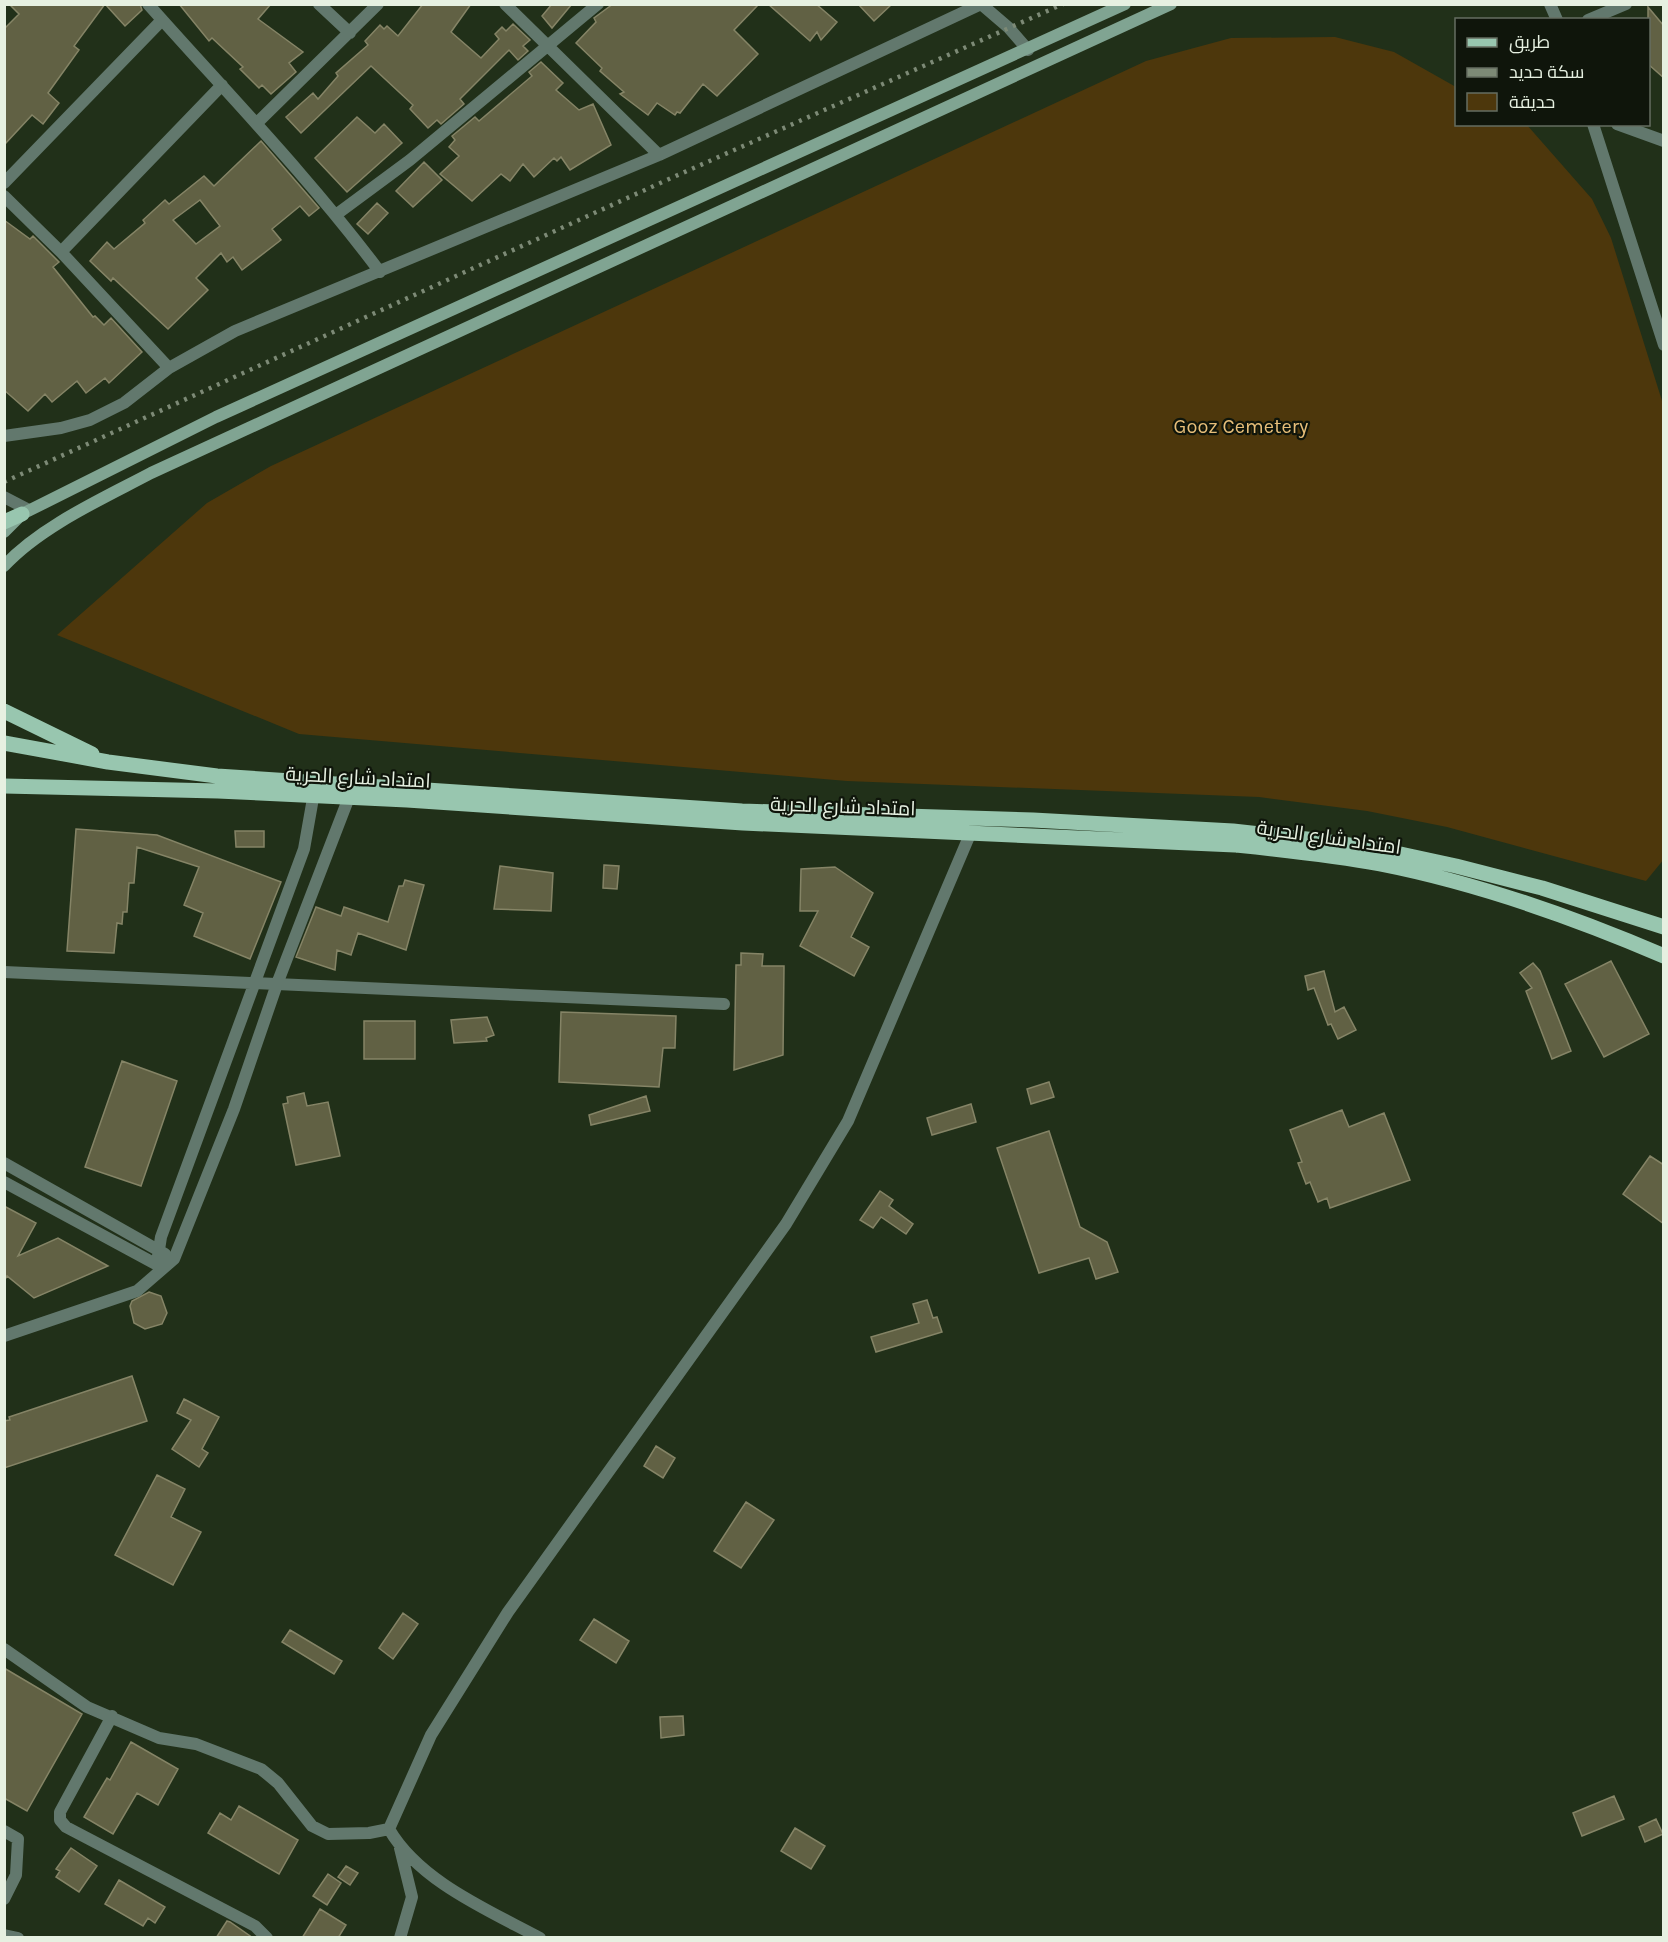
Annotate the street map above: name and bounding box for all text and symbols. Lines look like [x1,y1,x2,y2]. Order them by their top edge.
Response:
legend [1455,18,1650,126]
text: طريق [1509,31,1550,54]
text: سكة حديد [1509,61,1584,83]
text: حديقة [1509,91,1555,113]
park label: Gooz Cemetery [1174,415,1308,438]
street label: امتداد شارع الحرية [285,762,431,795]
street label: امتداد شارع الحرية [770,792,916,823]
street label: امتداد شارع الحرية [1255,816,1403,861]

